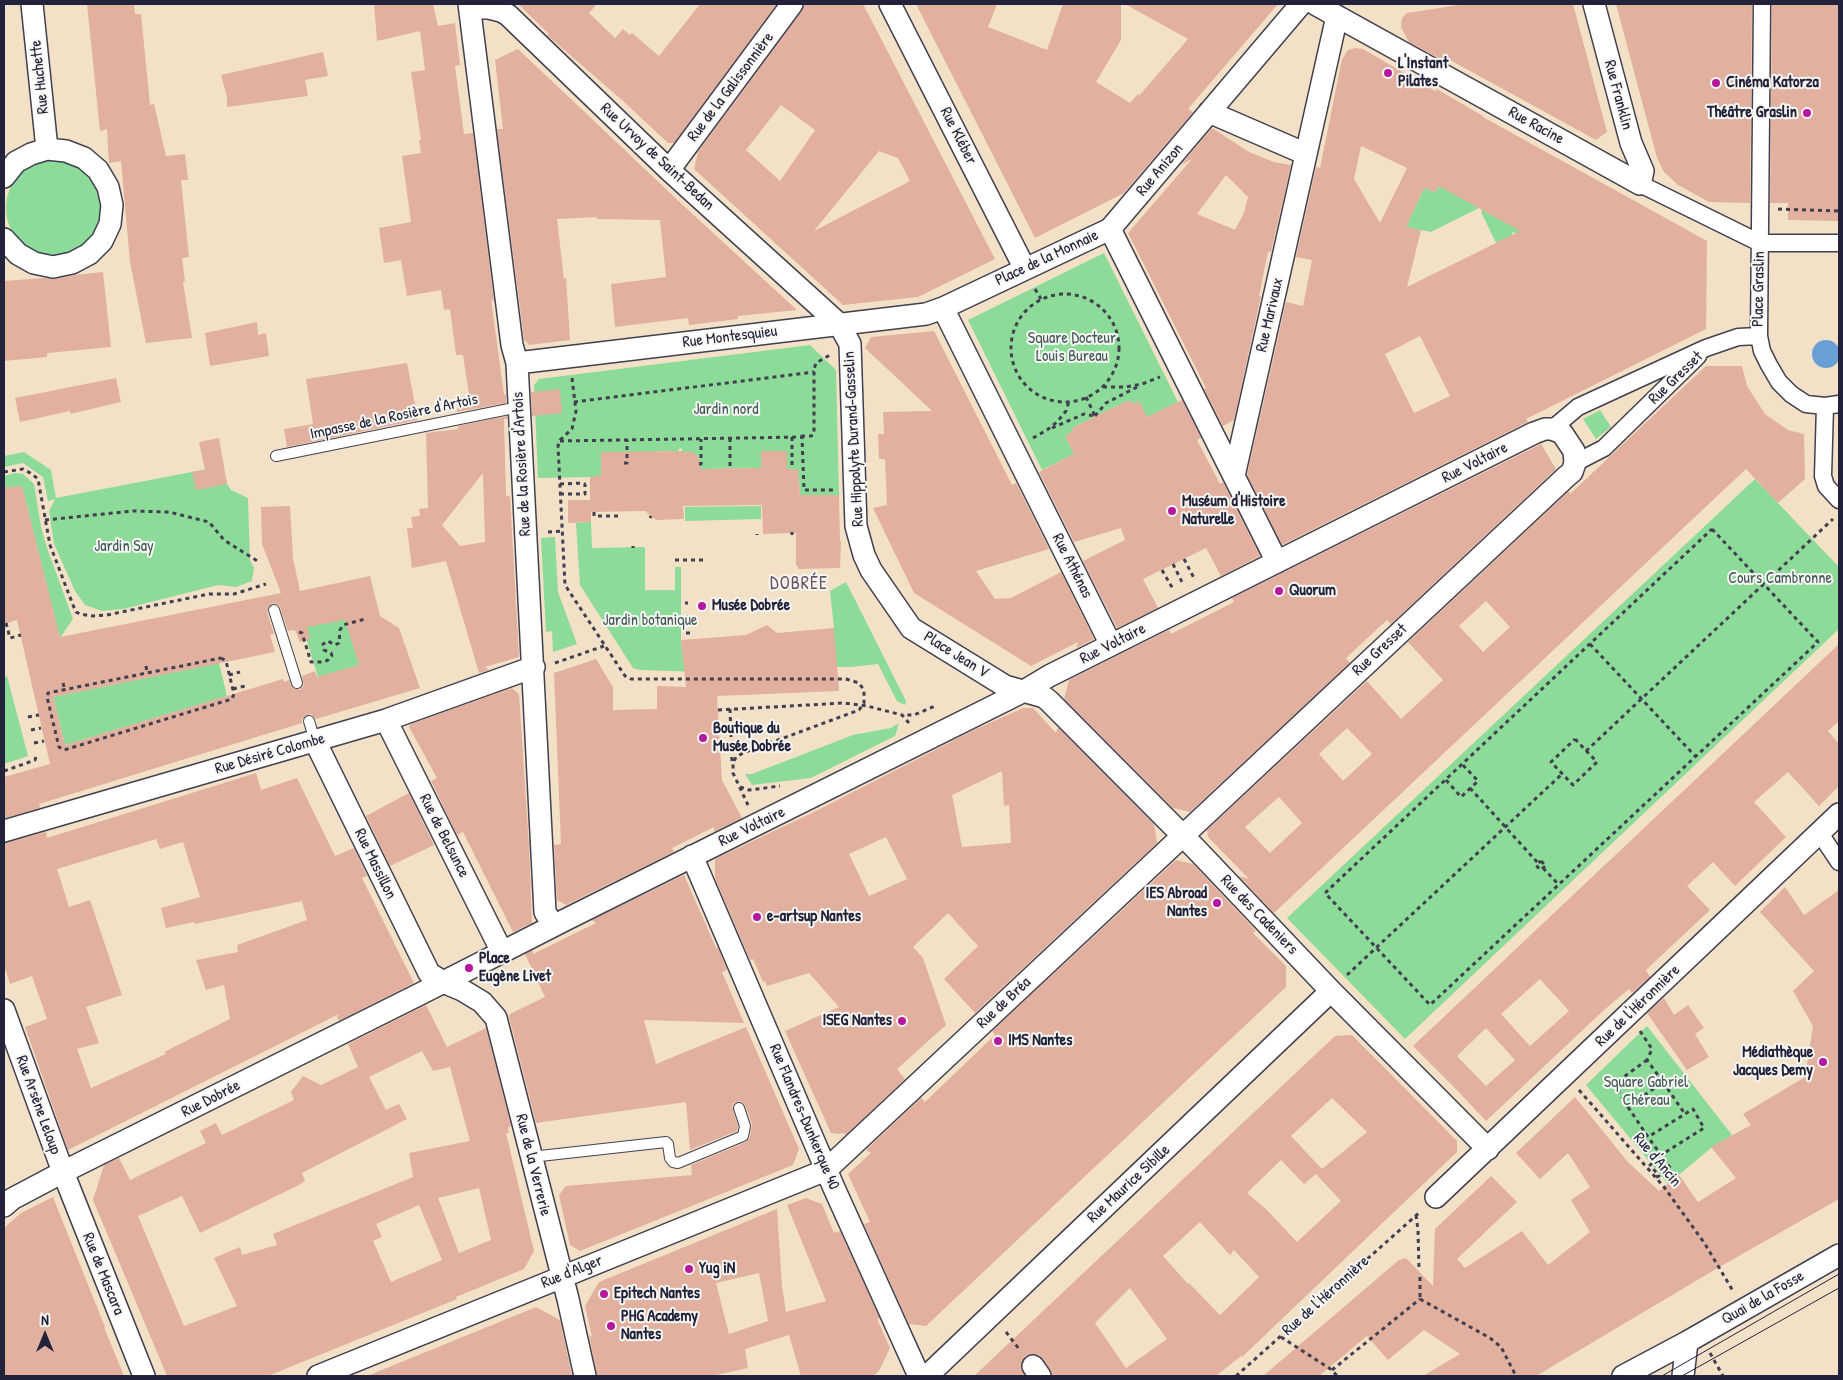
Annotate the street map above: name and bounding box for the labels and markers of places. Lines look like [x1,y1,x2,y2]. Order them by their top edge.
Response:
place label: L'Instant Pilates [1398,54,1448,92]
marker: L'Instant Pilates [1382,67,1394,79]
place label: Cinéma Katorza [1726,73,1819,93]
marker: Cinéma Katorza [1710,77,1722,89]
place label: Théâtre Graslin [1707,103,1797,123]
marker: Théâtre Graslin [1801,107,1813,119]
place label: Muséum d'Histoire Naturelle [1182,492,1286,530]
marker: Muséum d'Histoire Naturelle [1166,505,1178,517]
place label: Quorum [1289,581,1336,601]
marker: Quorum [1273,585,1285,597]
place label: Musée Dobrée [712,596,790,616]
marker: Musée Dobrée [696,600,708,612]
place label: Boutique du Musée Dobrée [713,719,791,757]
marker: Boutique du Musée Dobrée [697,732,709,744]
place label: IES Abroad Nantes [1146,884,1207,922]
marker: IES Abroad Nantes [1211,897,1223,909]
place label: e-artsup Nantes [767,907,861,927]
marker: e-artsup Nantes [751,911,763,923]
place label: Place Eugène Livet [479,949,551,987]
marker: Place Eugène Livet [463,962,475,974]
place label: ISEG Nantes [822,1011,892,1031]
marker: ISEG Nantes [896,1015,908,1027]
place label: IMS Nantes [1008,1031,1072,1051]
marker: IMS Nantes [992,1035,1004,1047]
place label: Médiathèque Jacques Demy [1733,1043,1813,1081]
marker: Médiathèque Jacques Demy [1817,1056,1829,1068]
place label: Yug iN [699,1259,735,1279]
marker: Yug iN [683,1263,695,1275]
place label: Epitech Nantes [614,1284,700,1304]
marker: Epitech Nantes [598,1288,610,1300]
place label: PHG Academy Nantes [621,1307,698,1345]
marker: PHG Academy Nantes [605,1320,617,1332]

